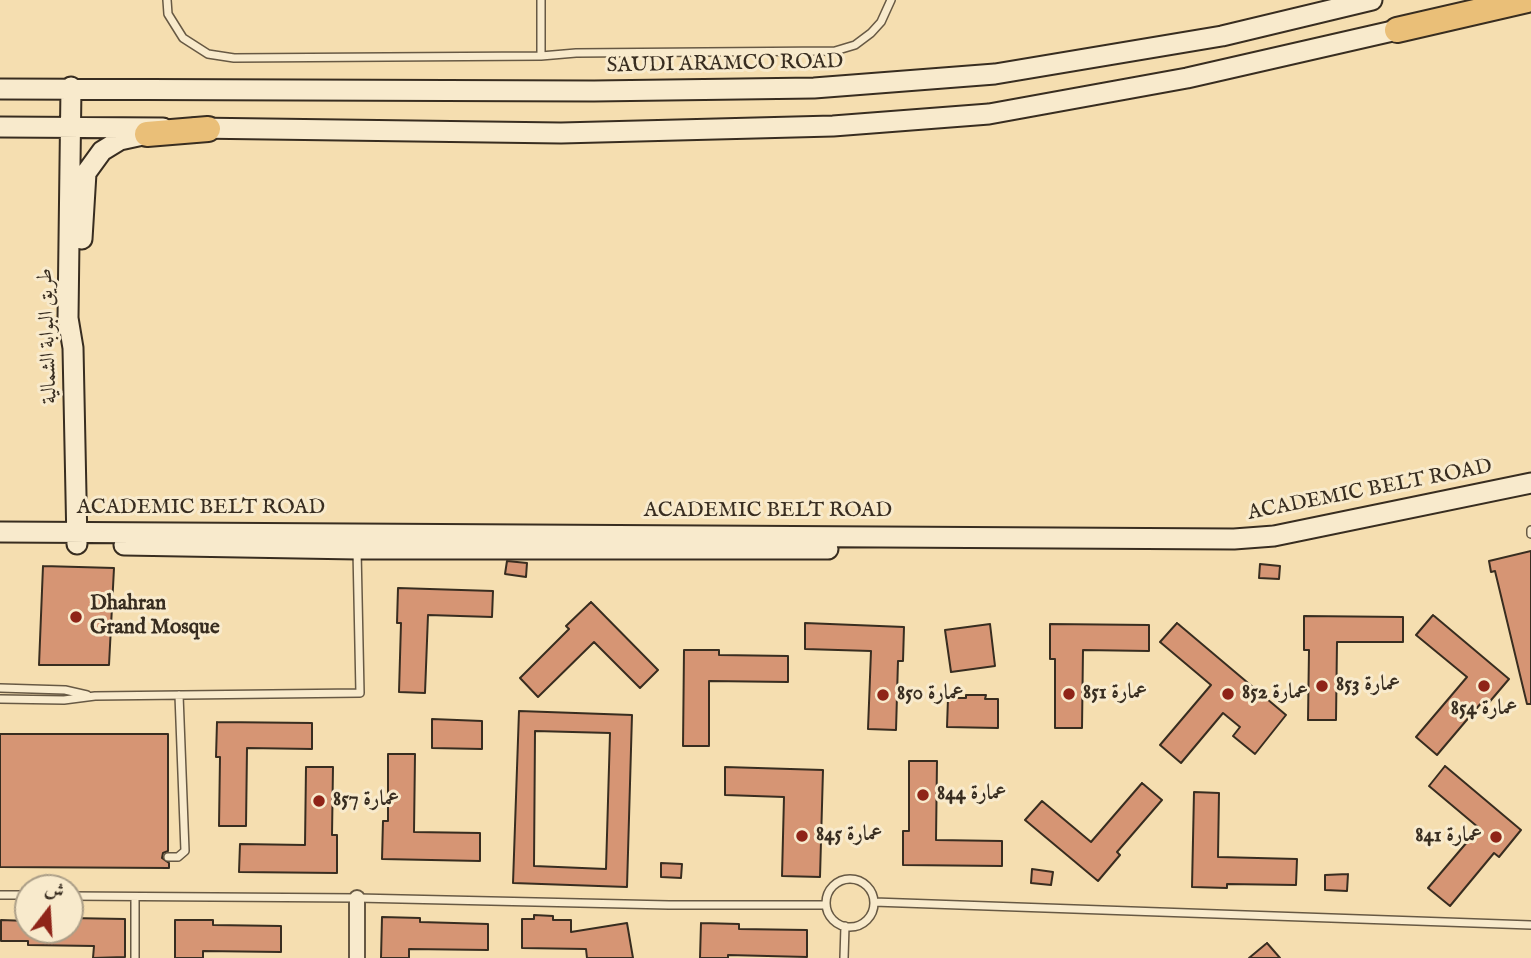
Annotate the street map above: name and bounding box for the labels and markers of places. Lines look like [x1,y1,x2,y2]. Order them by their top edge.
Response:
place label: Dhahran Grand Mosque [90,592,220,642]
marker: Dhahran Grand Mosque [68,609,84,625]
place label: عمارة 853 [1336,673,1400,699]
marker: عمارة 853 [1314,678,1330,694]
marker: عمارة 854 [1476,678,1492,694]
place label: عمارة 851 [1083,681,1147,707]
place label: عمارة 852 [1242,681,1308,707]
place label: عمارة 850 [897,682,963,708]
marker: عمارة 851 [1061,686,1077,702]
marker: عمارة 852 [1220,686,1236,702]
marker: عمارة 850 [875,687,891,703]
place label: عمارة 854 [1451,697,1517,723]
place label: عمارة 844 [937,782,1006,808]
marker: عمارة 844 [915,787,931,803]
place label: عمارة 857 [333,788,399,814]
marker: عمارة 857 [311,793,327,809]
place label: عمارة 845 [816,823,882,849]
place label: عمارة 841 [1415,824,1482,850]
marker: عمارة 845 [794,828,810,844]
marker: عمارة 841 [1488,829,1504,845]

